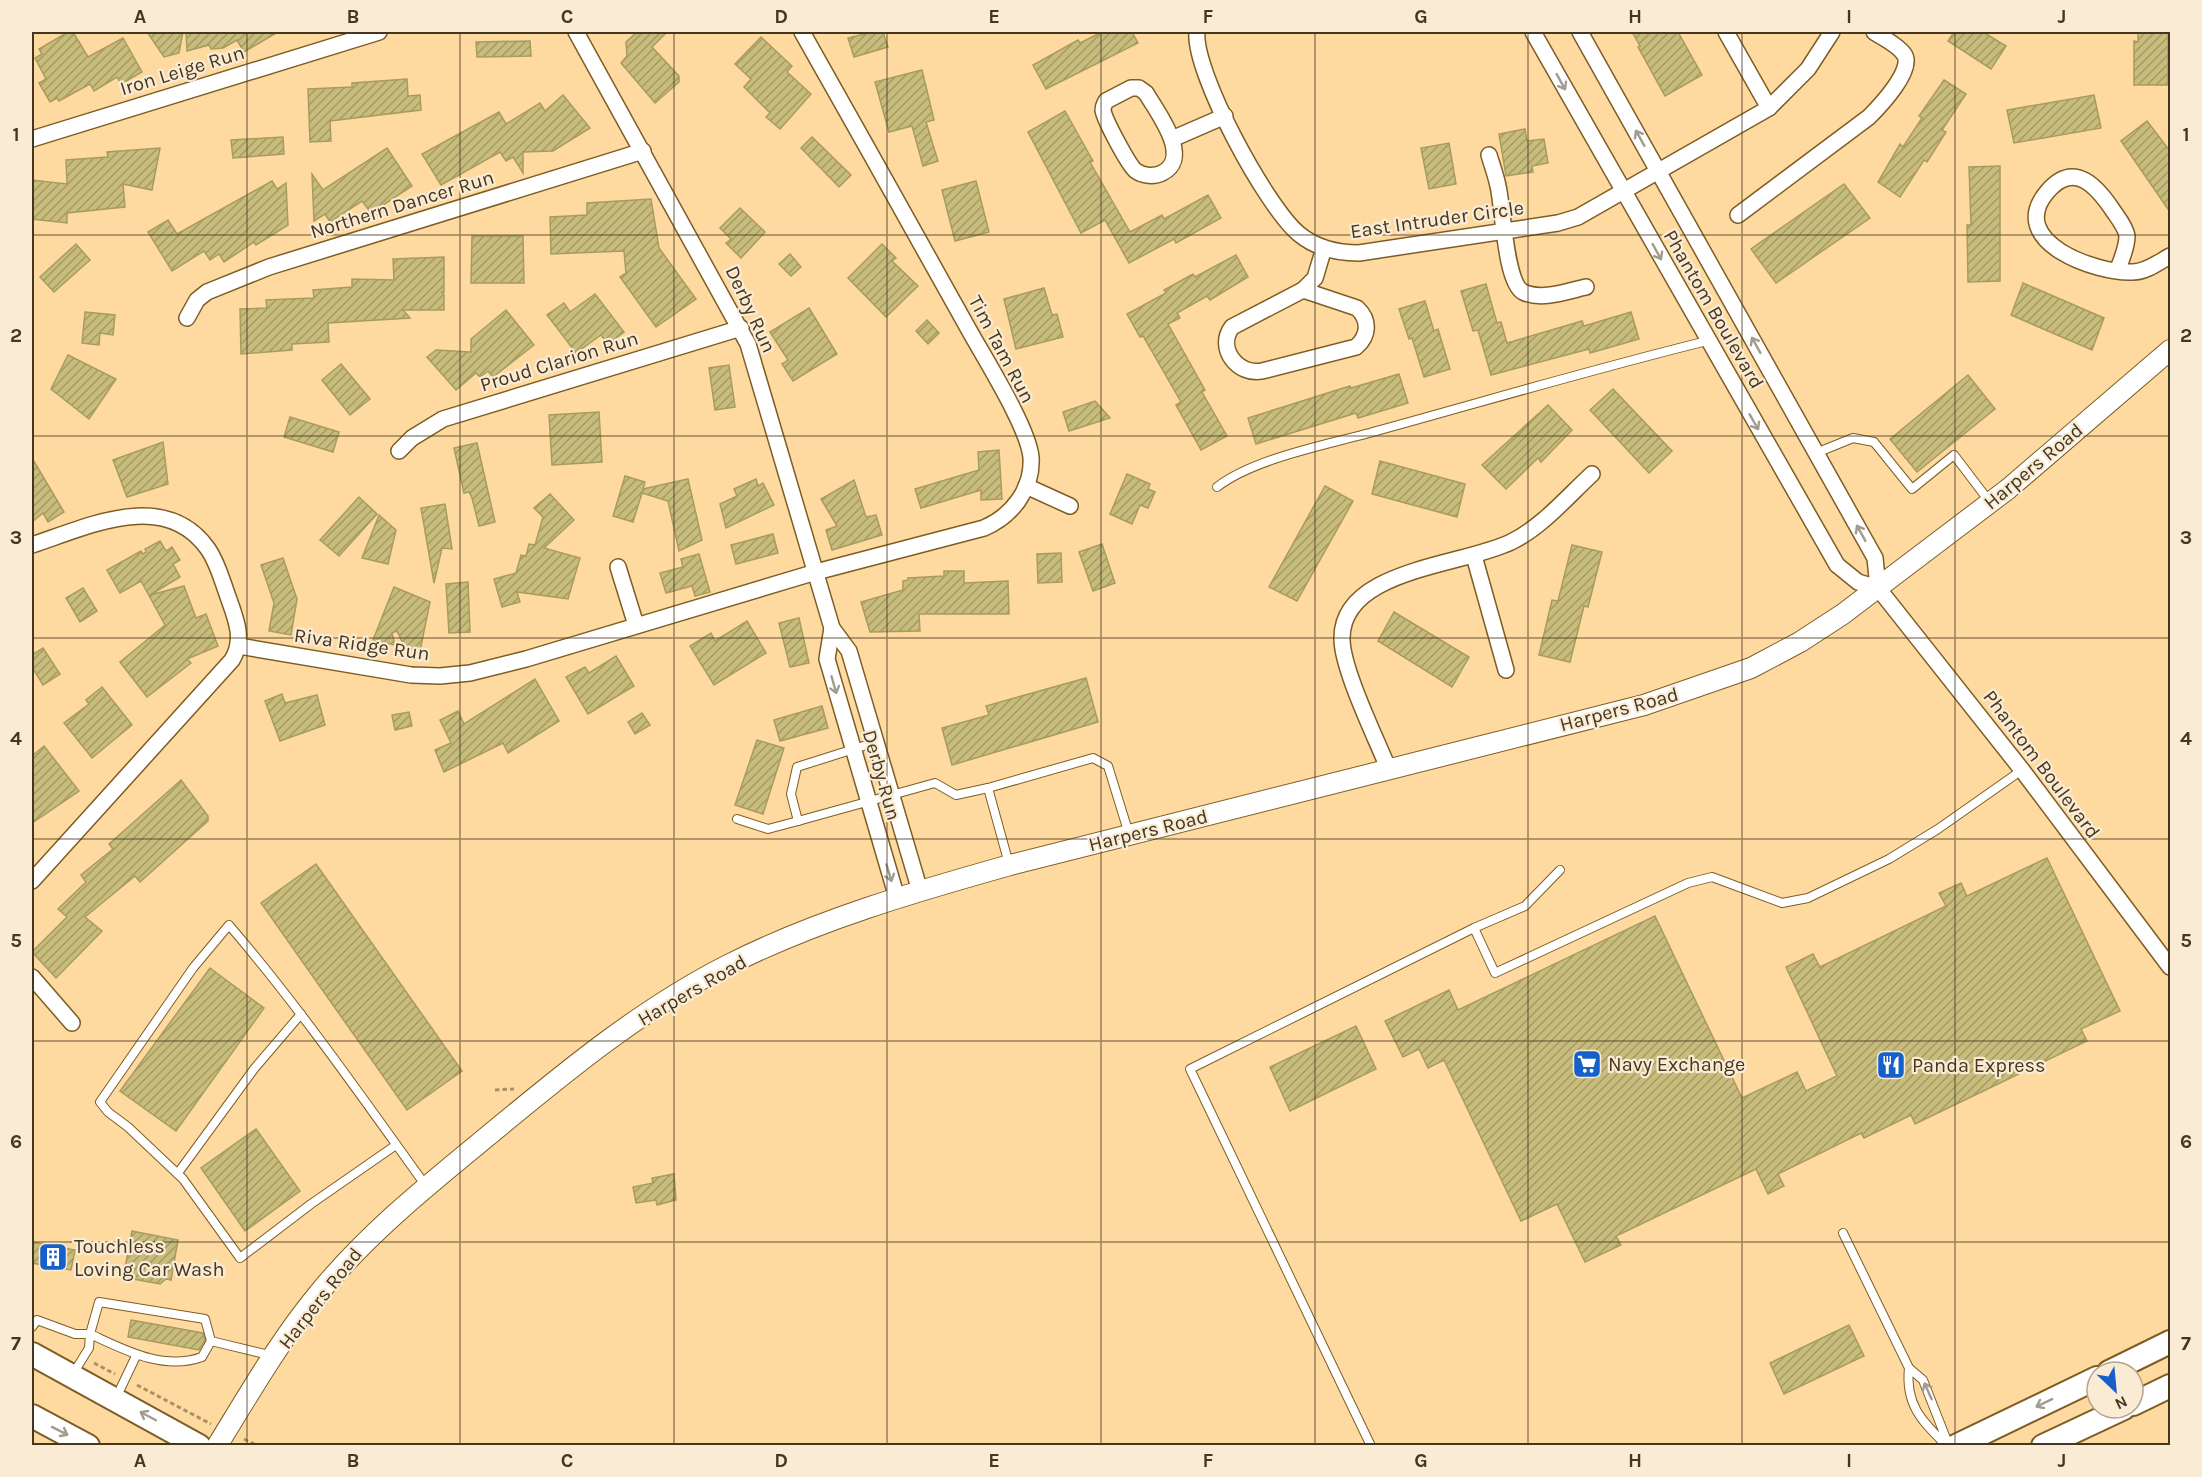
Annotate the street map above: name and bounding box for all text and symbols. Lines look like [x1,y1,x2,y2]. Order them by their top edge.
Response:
text: A [134,5,147,28]
text: B [347,5,359,28]
text: C [561,5,573,28]
text: D [774,5,788,28]
text: E [988,5,1000,28]
text: F [1203,5,1214,28]
text: G [1414,5,1428,28]
text: H [1628,5,1642,28]
text: I [1846,5,1852,28]
text: J [2058,5,2066,28]
street label: Iron Leige Run [117,41,247,100]
one-way arrow [1556,73,1567,91]
text: 1 [12,123,20,146]
text: 1 [2182,123,2190,146]
one-way arrow [1634,130,1646,147]
street label: Northern Dancer Run [307,166,497,243]
street label: East Intruder Circle [1349,196,1525,243]
street label: Phantom Boulevard [1659,226,1768,393]
one-way arrow [1652,243,1663,261]
street label: Derby Run [720,262,781,356]
street label: Tim Tam Run [964,291,1040,407]
text: 2 [10,324,22,347]
text: 2 [2180,324,2192,347]
street label: Proud Clarion Run [477,326,641,396]
one-way arrow [1749,336,1761,353]
one-way arrow [1748,413,1760,430]
street label: Harpers Road [1979,418,2087,514]
one-way arrow [1855,525,1867,542]
text: 3 [10,526,22,549]
text: 3 [2180,526,2192,549]
street label: Riva Ridge Run [293,624,431,665]
one-way arrow [829,675,841,694]
street label: Harpers Road [1557,683,1681,736]
street label: Phantom Boulevard [1978,686,2105,843]
text: 4 [10,727,22,750]
street label: Derby Run [858,727,905,823]
text: 4 [2180,727,2192,750]
street label: Harpers Road [1086,805,1210,856]
one-way arrow [884,863,895,882]
text: 5 [10,929,22,952]
text: 5 [2180,929,2192,952]
street label: Harpers Road [634,950,751,1031]
supermarket icon: Navy Exchange [1571,1048,1603,1080]
restaurant icon: Panda Express [1875,1049,1907,1081]
place label: Navy Exchange [1608,1053,1745,1076]
place label: Panda Express [1912,1054,2045,1077]
text: 6 [10,1130,22,1153]
text: 6 [2180,1130,2192,1153]
place label: Touchless Loving Car Wash [74,1235,224,1281]
building icon: Touchless Loving Car Wash [37,1241,69,1273]
street label: Harpers Road [274,1243,367,1353]
text: 7 [11,1332,21,1355]
text: 7 [2181,1332,2191,1355]
north arrow [2085,1360,2145,1420]
one-way arrow [1922,1382,1933,1401]
text: N [2112,1392,2131,1414]
one-way arrow [2036,1398,2054,1410]
one-way arrow [140,1410,158,1421]
one-way arrow [51,1425,68,1437]
text: A [134,1449,147,1472]
text: B [347,1449,359,1472]
text: C [561,1449,573,1472]
text: D [774,1449,788,1472]
text: E [988,1449,1000,1472]
text: F [1203,1449,1214,1472]
text: G [1414,1449,1428,1472]
text: H [1628,1449,1642,1472]
text: I [1846,1449,1852,1472]
text: J [2058,1449,2066,1472]

